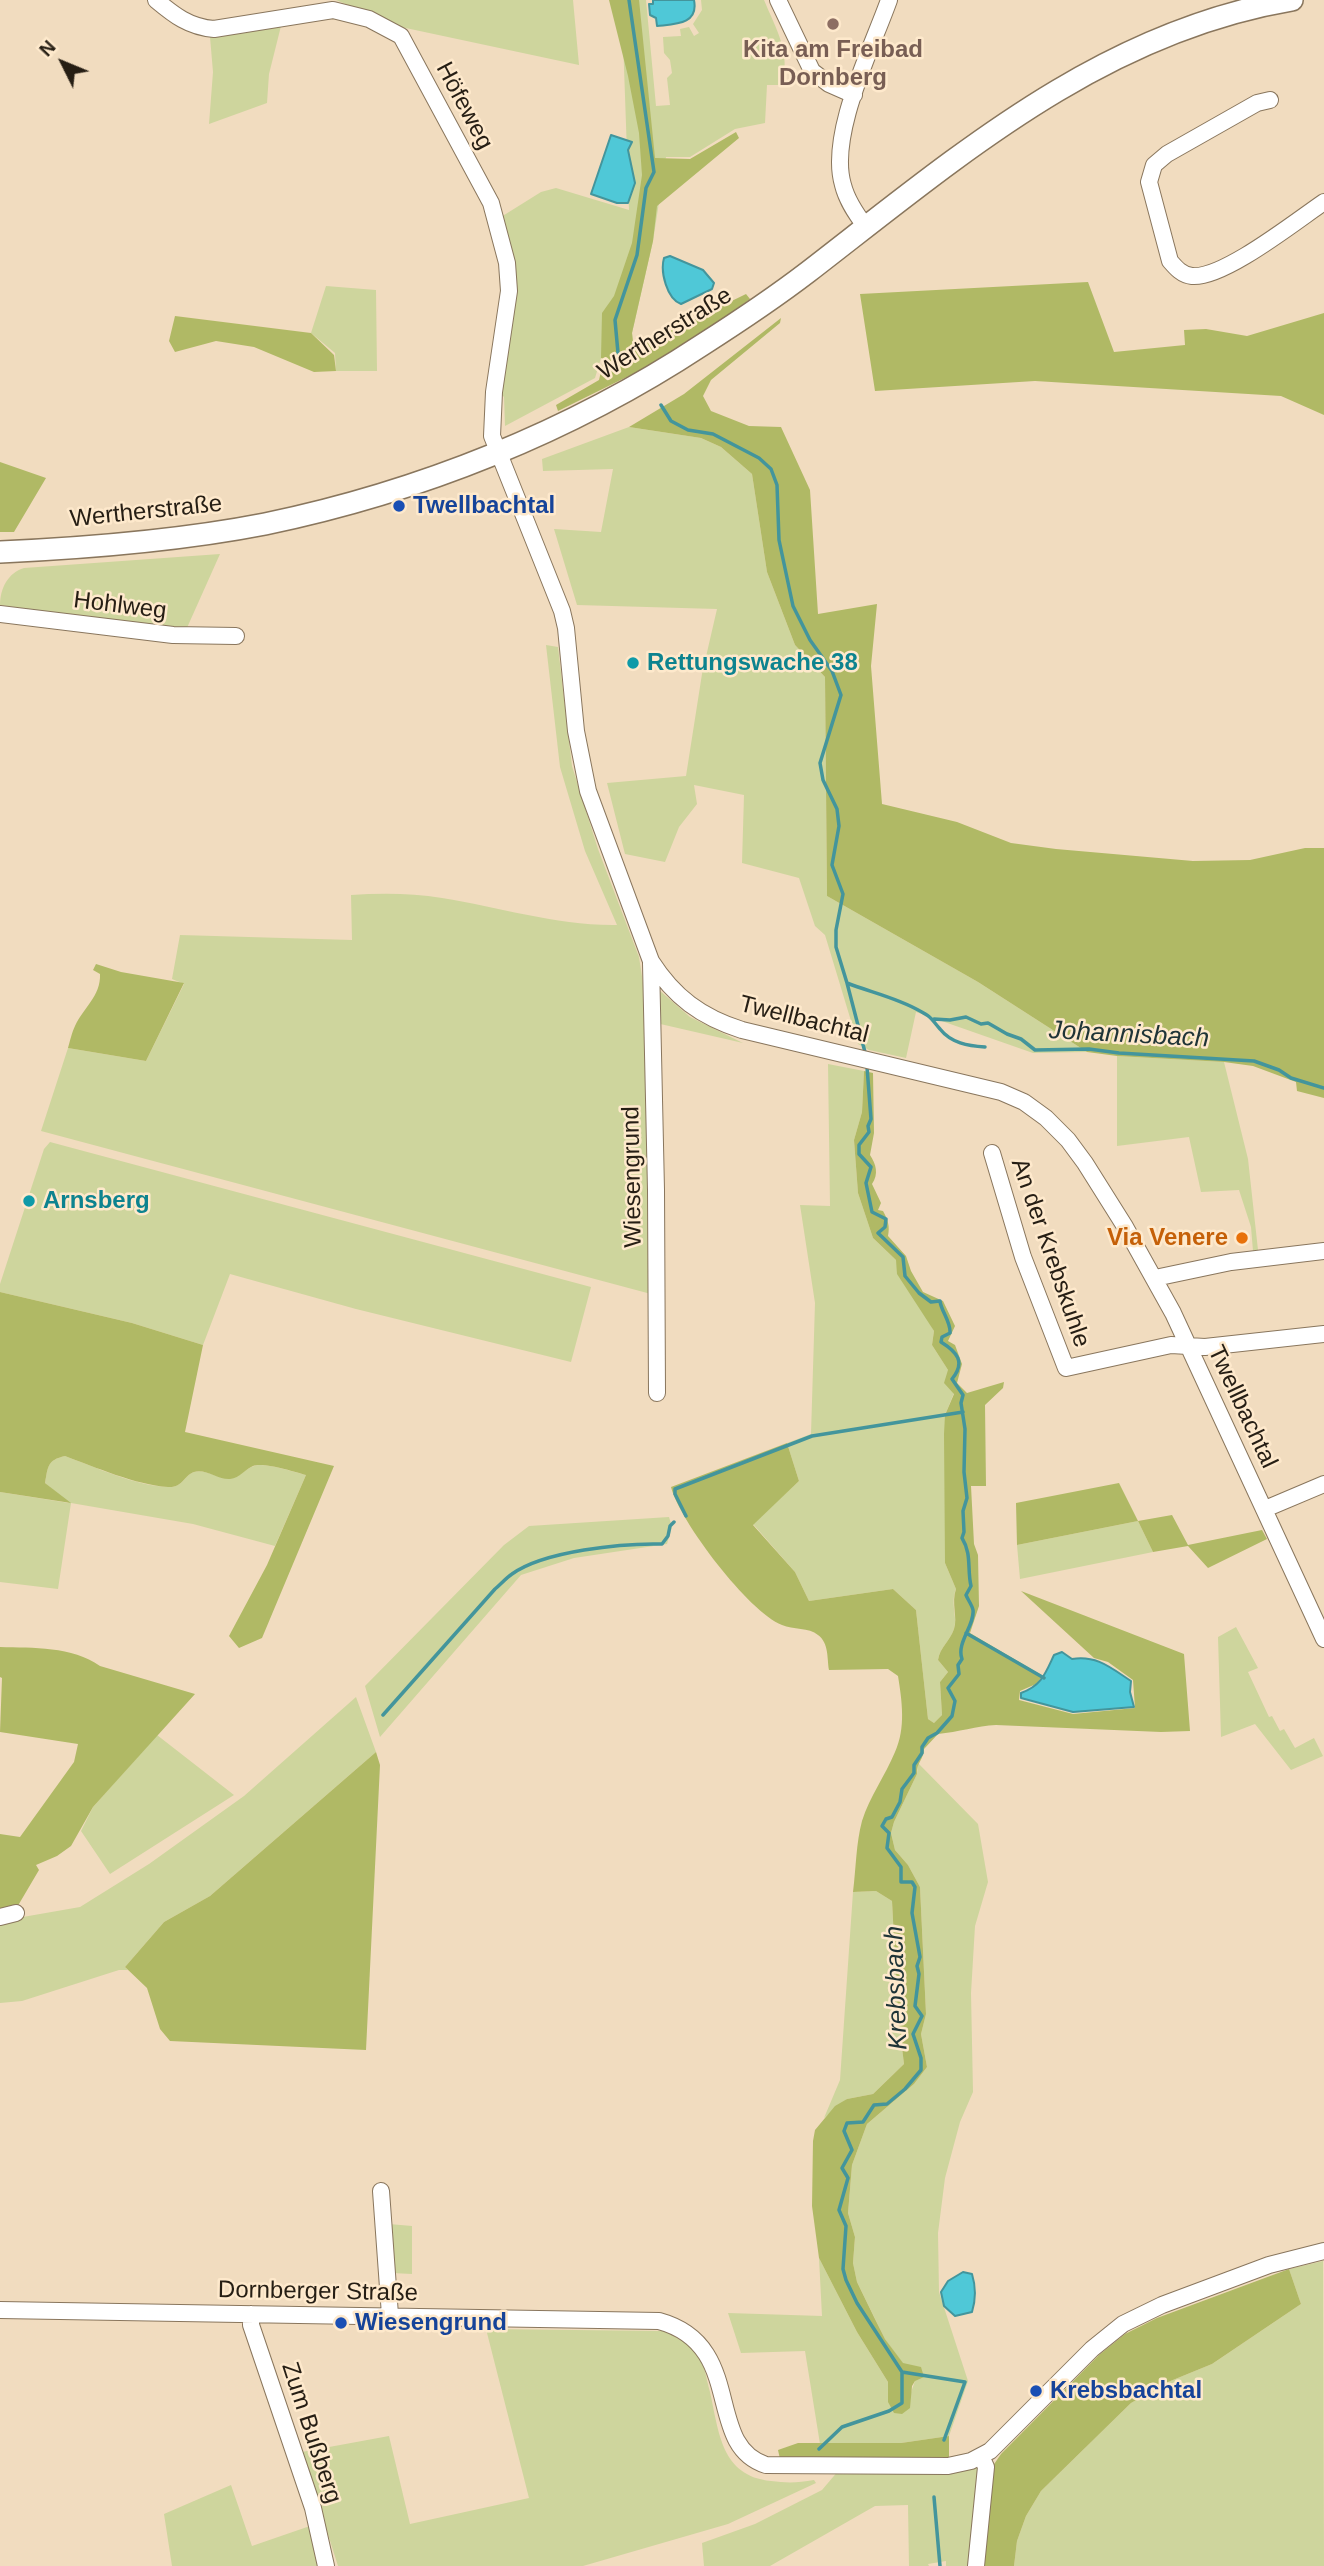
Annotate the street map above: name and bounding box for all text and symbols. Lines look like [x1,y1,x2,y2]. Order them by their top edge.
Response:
marker: Kita am Freibad Dornberg [825,16,841,32]
north arrow [28,28,98,98]
text: N [35,36,60,61]
place label: Kita am Freibad Dornberg [743,36,923,92]
street label: Höfeweg [429,57,499,155]
street label: Wertherstraße [593,281,737,387]
street label: Wertherstraße [68,490,224,534]
place label: Twellbachtal [413,492,555,520]
marker: Twellbachtal [391,498,407,514]
street label: Hohlweg [72,586,168,626]
place label: Rettungswache 38 [647,649,858,677]
marker: Rettungswache 38 [625,655,641,671]
street label: Twellbachtal [736,990,872,1050]
water label: Johannisbach [1048,1015,1210,1055]
street label: Wiesengrund [617,1106,649,1248]
street label: An der Krebskuhle [1004,1155,1096,1351]
place label: Arnsberg [43,1187,150,1215]
marker: Arnsberg [21,1193,37,1209]
place label: Via Venere [1107,1224,1228,1252]
marker: Via Venere [1234,1230,1250,1246]
street label: Twellbachtal [1201,1341,1283,1473]
water label: Krebsbach [879,1925,915,2051]
street label: Dornberger Straße [218,2276,418,2308]
place label: Wiesengrund [355,2309,507,2337]
marker: Wiesengrund [333,2315,349,2331]
street label: Zum Bußberg [275,2359,347,2507]
place label: Krebsbachtal [1050,2377,1202,2405]
marker: Krebsbachtal [1028,2383,1044,2399]

